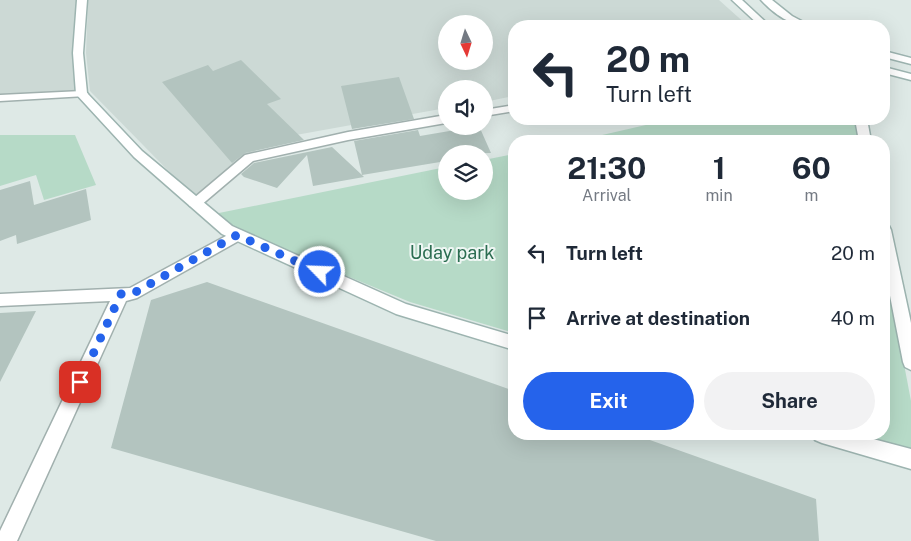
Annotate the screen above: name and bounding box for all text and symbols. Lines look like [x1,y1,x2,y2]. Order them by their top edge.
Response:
north arrow [438,15,492,70]
map controls [438,15,493,200]
text: 20 m [606,39,690,80]
icon: left [523,40,588,105]
button: sound [438,80,493,135]
text: Turn left [606,81,692,107]
button: layers [438,145,493,200]
text: 21:30 [567,150,646,186]
text: 1 [713,150,725,186]
text: 60 [792,150,831,186]
text: Arrival [582,186,631,205]
text: min [705,186,733,205]
text: m [804,186,818,205]
icon: left [523,239,551,267]
park label: Uday park [410,242,494,263]
text: Turn left [566,242,643,264]
text: 20 m [831,242,875,264]
position arrow [293,245,345,297]
icon: arrive [523,304,551,332]
text: Arrive at destination [566,307,750,329]
text: 40 m [830,307,875,329]
pin [59,361,101,403]
icon: arrive [66,368,94,396]
button: Exit [523,372,694,430]
button: Share [704,372,875,430]

